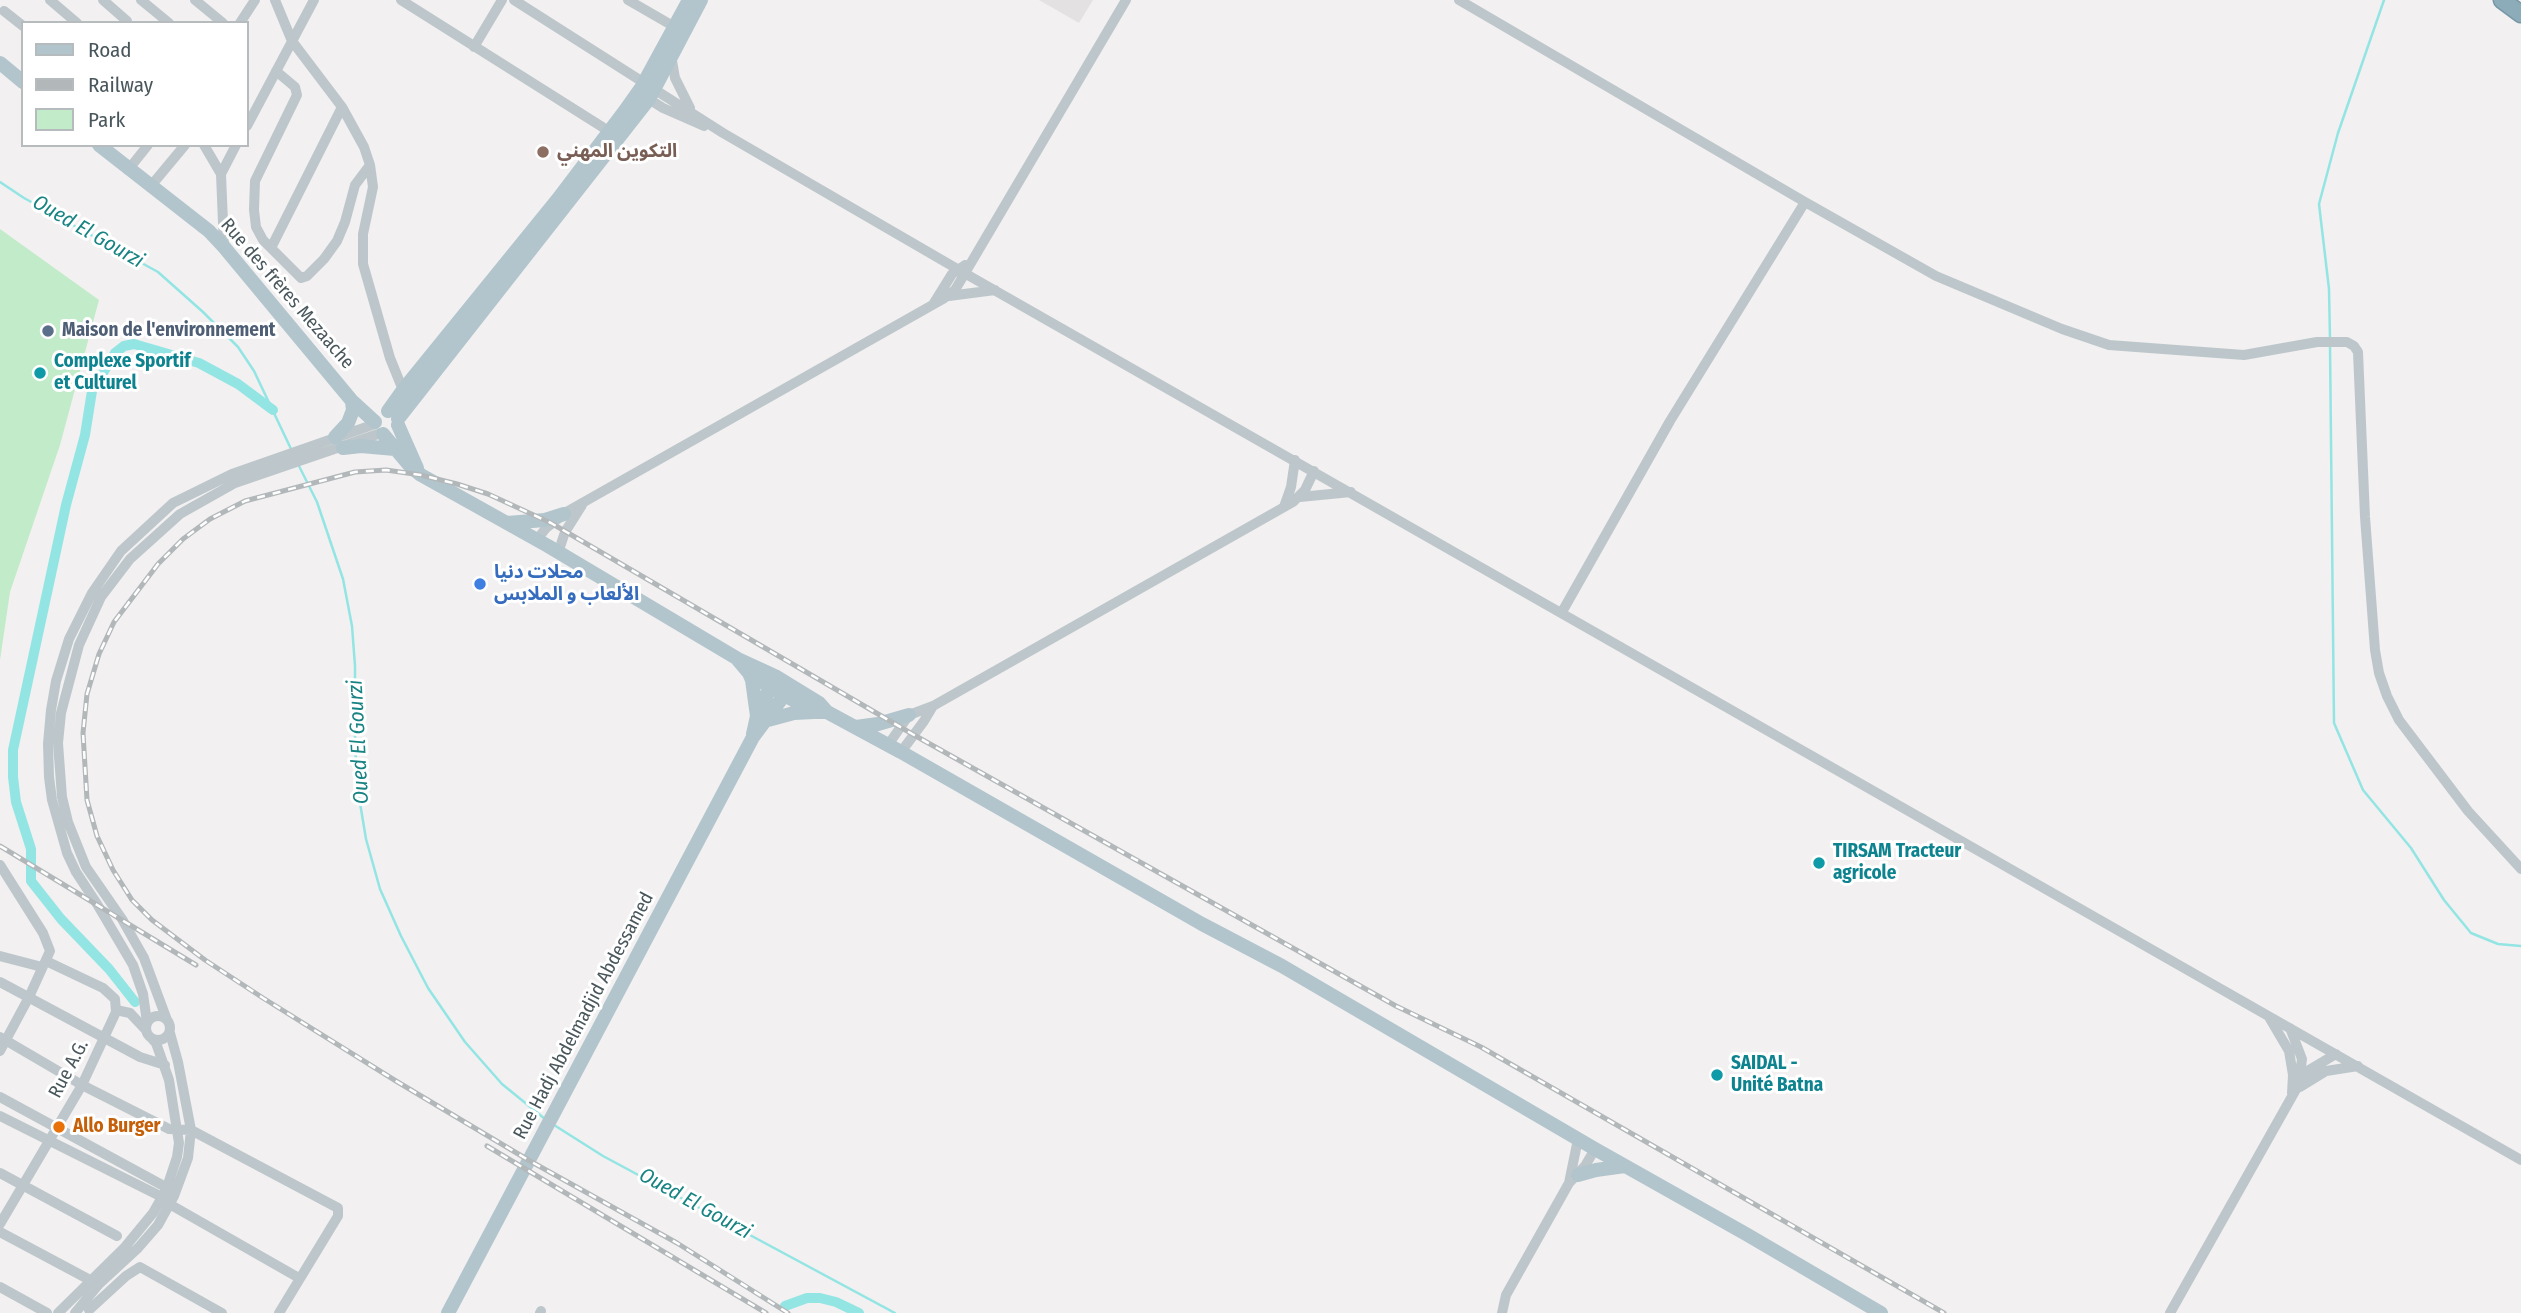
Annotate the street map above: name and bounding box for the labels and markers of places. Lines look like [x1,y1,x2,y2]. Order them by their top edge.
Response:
place label: التكوين المهني [557,141,677,163]
marker: التكوين المهني [535,144,551,160]
place label: Maison de l'environnement [62,320,276,342]
marker: Maison de l'environnement [40,323,56,339]
place label: Complexe Sportif et Culturel [54,351,190,395]
marker: Complexe Sportif et Culturel [32,365,48,381]
place label: محلات دنيا الألعاب و الملابس [494,562,639,606]
marker: محلات دنيا الألعاب و الملابس [472,576,488,592]
place label: TIRSAM Tracteur agricole [1833,841,1961,885]
marker: TIRSAM Tracteur agricole [1811,855,1827,871]
place label: SAIDAL - Unité Batna [1731,1053,1823,1097]
marker: SAIDAL - Unité Batna [1709,1067,1725,1083]
place label: Allo Burger [73,1116,161,1138]
marker: Allo Burger [51,1119,67,1135]

